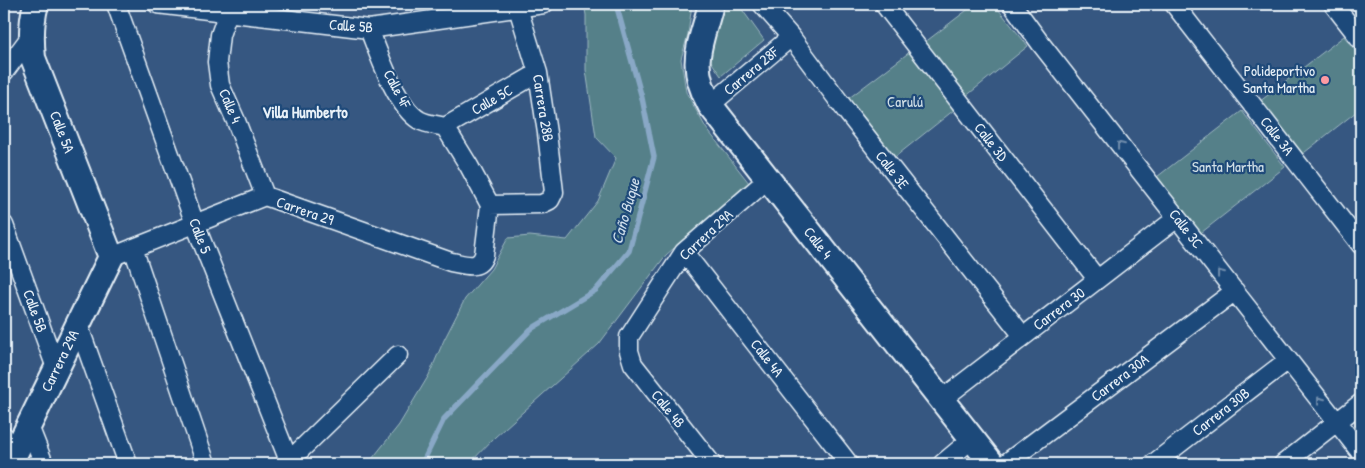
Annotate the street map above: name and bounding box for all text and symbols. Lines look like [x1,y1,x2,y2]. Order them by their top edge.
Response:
street label: Calle 5B [328,13,374,38]
street label: Carrera 28F [719,41,783,100]
place label: Polideportivo Santa Martha [1243,60,1315,98]
street label: Calle 4F [378,66,417,112]
street label: Carrera 28B [528,73,559,143]
marker: Polideportivo Santa Martha [1319,74,1331,86]
street label: Calle 5C [467,79,516,120]
street label: Calle 4 [214,85,247,127]
park label: Carulú [887,91,923,112]
district label: Villa Humberto [262,101,348,123]
street label: Calle 5A [45,108,80,157]
street label: Calle 3A [1256,112,1300,160]
street label: Calle 3D [970,118,1014,166]
one-way arrow [1117,142,1125,151]
street label: Calle 3E [871,146,914,194]
park label: Santa Martha [1192,156,1264,177]
water label: Caño Buque [605,175,645,246]
street label: Carrera 29 [274,191,337,230]
street label: Carrera 29A [674,204,738,265]
street label: Calle 3C [1164,205,1209,253]
street label: Calle 5 [184,215,217,257]
street label: Calle 4 [799,222,838,263]
one-way arrow [1218,270,1226,279]
street label: Carrera 30 [1028,282,1089,335]
street label: Calle 5B [18,287,53,335]
street label: Carrera 29A [36,326,84,395]
street label: Calle 4A [746,334,789,382]
street label: Carrera 30A [1086,349,1154,406]
street label: Carrera 30B [1188,382,1254,441]
street label: Calle 4B [647,385,690,432]
one-way arrow [1317,397,1326,406]

